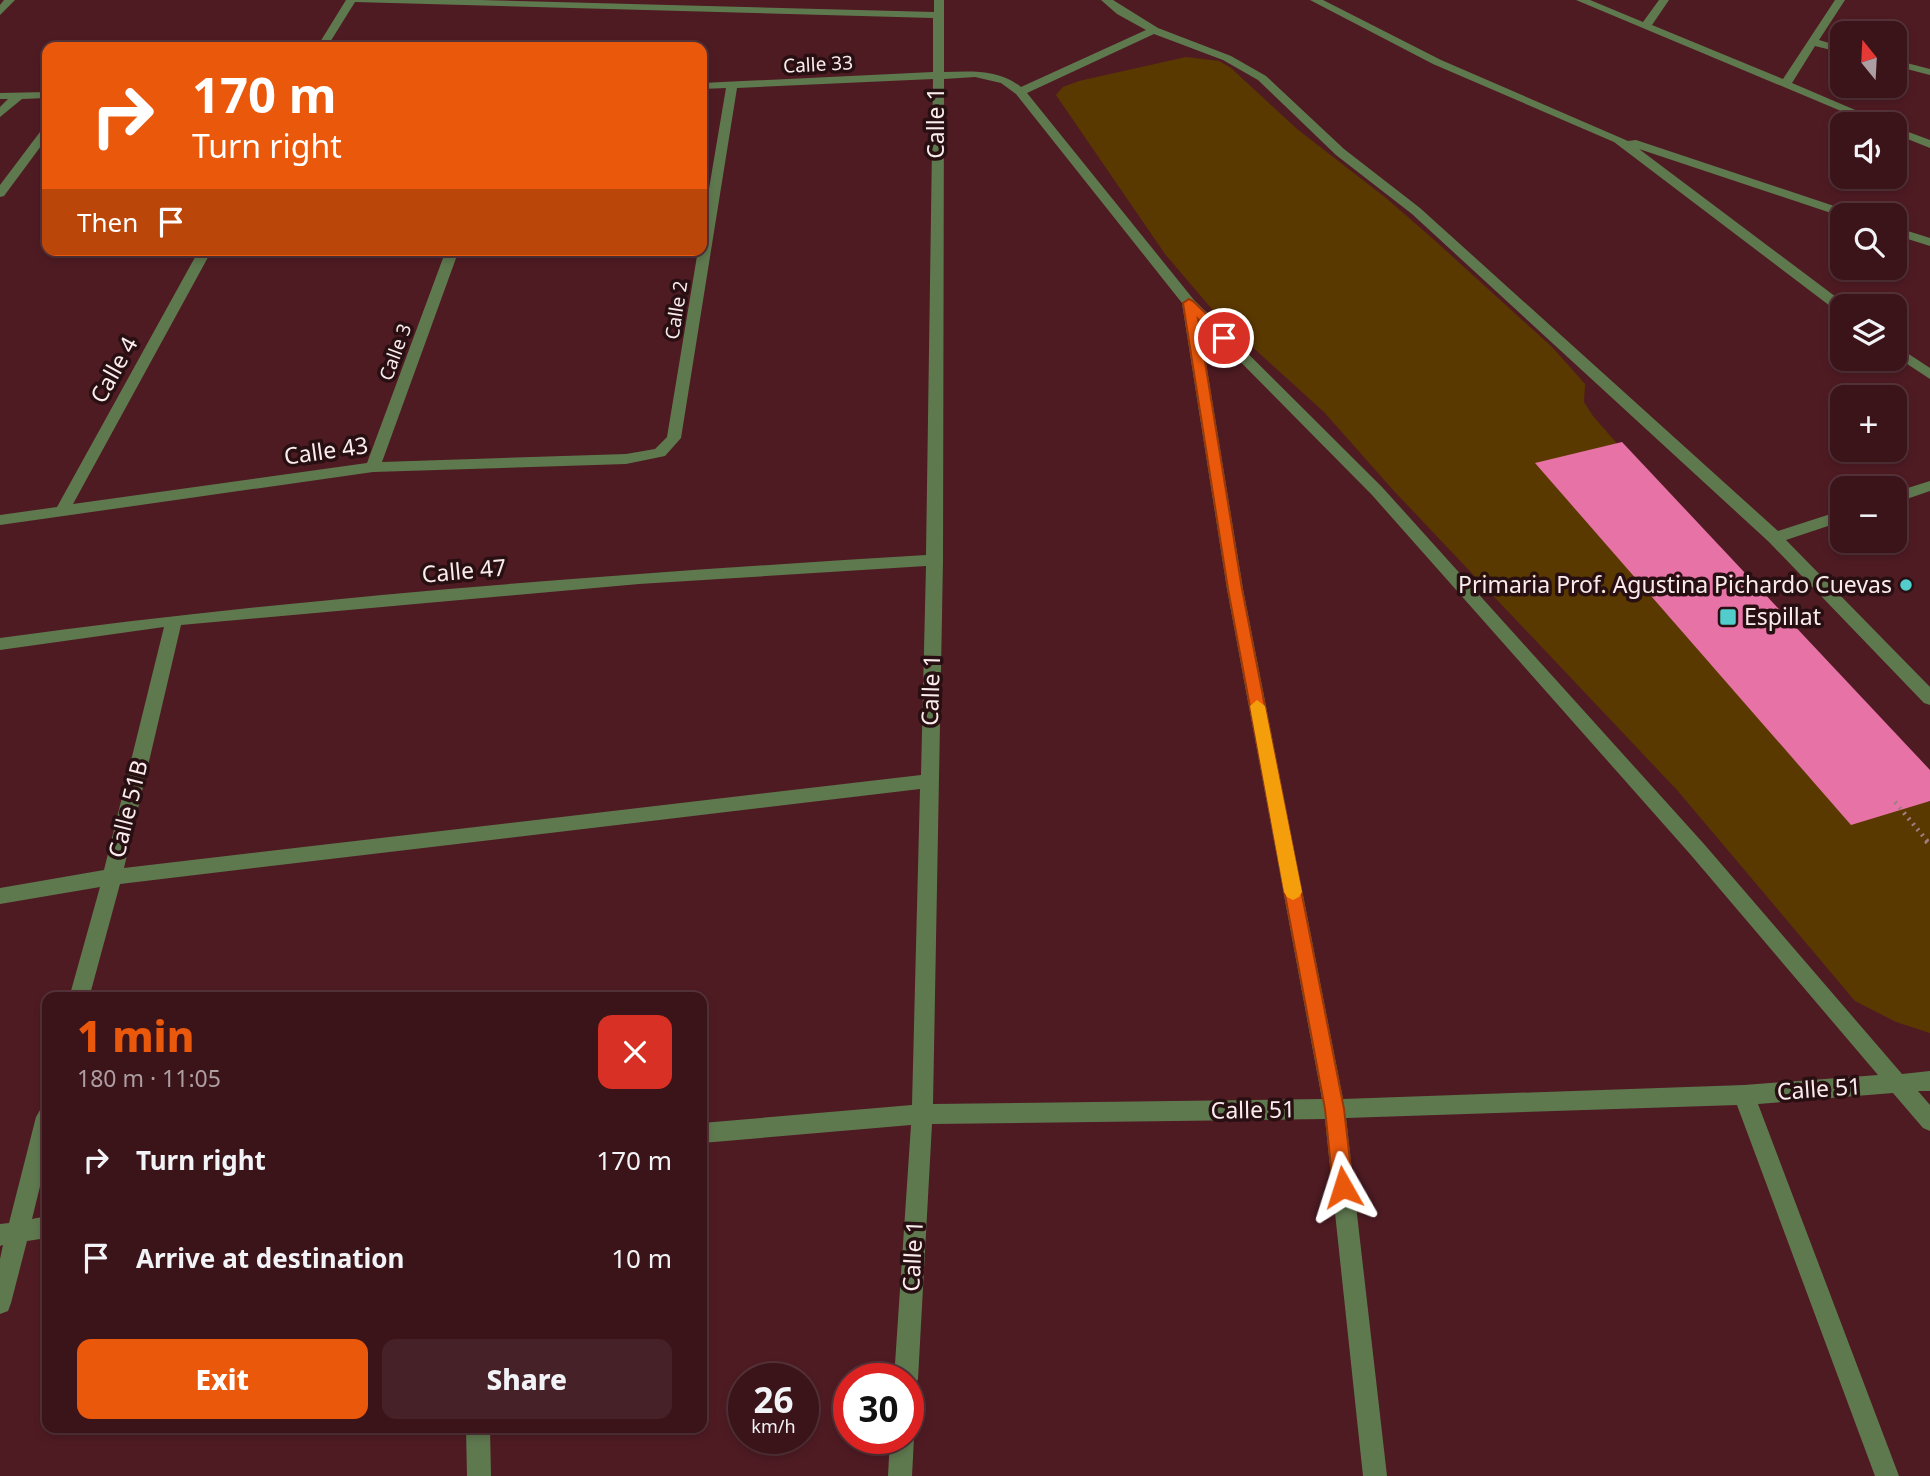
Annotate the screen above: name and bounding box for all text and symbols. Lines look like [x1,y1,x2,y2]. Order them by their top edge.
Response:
north arrow [1830,21,1908,98]
map controls [1830,21,1907,553]
street label: Calle 33 [782,49,854,79]
text: 170 m [192,61,337,127]
icon: right [77,70,168,161]
street label: Calle 1 [919,87,951,159]
button: sound [1830,112,1907,189]
text: Turn right [192,124,342,167]
icon: arrive [152,203,190,241]
button: search [1830,203,1907,280]
text: Then [77,204,138,240]
street label: Calle 2 [659,279,693,341]
button: layers [1830,294,1907,371]
pin [1194,308,1254,368]
icon: arrive [1205,319,1243,357]
street label: Calle 3 [373,320,417,384]
street label: Calle 4 [82,331,144,409]
button: + [1830,385,1907,462]
street label: Calle 43 [282,428,370,472]
button: − [1830,476,1907,553]
street label: Calle 47 [420,550,507,590]
place label: Primaria Prof. Agustina Pichardo Cuevas [1458,568,1892,600]
marker: Primaria Prof. Agustina Pichardo Cuevas [1898,577,1914,593]
place label: Espillat [1744,600,1821,632]
marker: Espillat [1718,607,1738,627]
street label: Calle 1 [913,654,947,726]
street label: Calle 51B [99,757,155,861]
text: 1 min [77,1007,194,1064]
button: close [598,1015,672,1089]
text: 180 m · 11:05 [77,1062,221,1094]
street label: Calle 51 [1776,1069,1862,1107]
street label: Calle 51 [1210,1092,1296,1126]
icon: right [77,1141,115,1179]
text: Turn right [136,1142,266,1178]
text: 170 m [596,1142,672,1178]
position arrow [1306,1150,1380,1224]
street label: Calle 1 [894,1219,930,1292]
icon: arrive [77,1239,115,1277]
text: Arrive at destination [136,1240,405,1276]
text: 10 m [611,1240,672,1276]
button: Exit [77,1339,368,1419]
button: Share [382,1339,672,1419]
speed limit sign: 30 [833,1363,924,1454]
text: 26 [753,1376,794,1423]
text: km/h [751,1414,796,1438]

